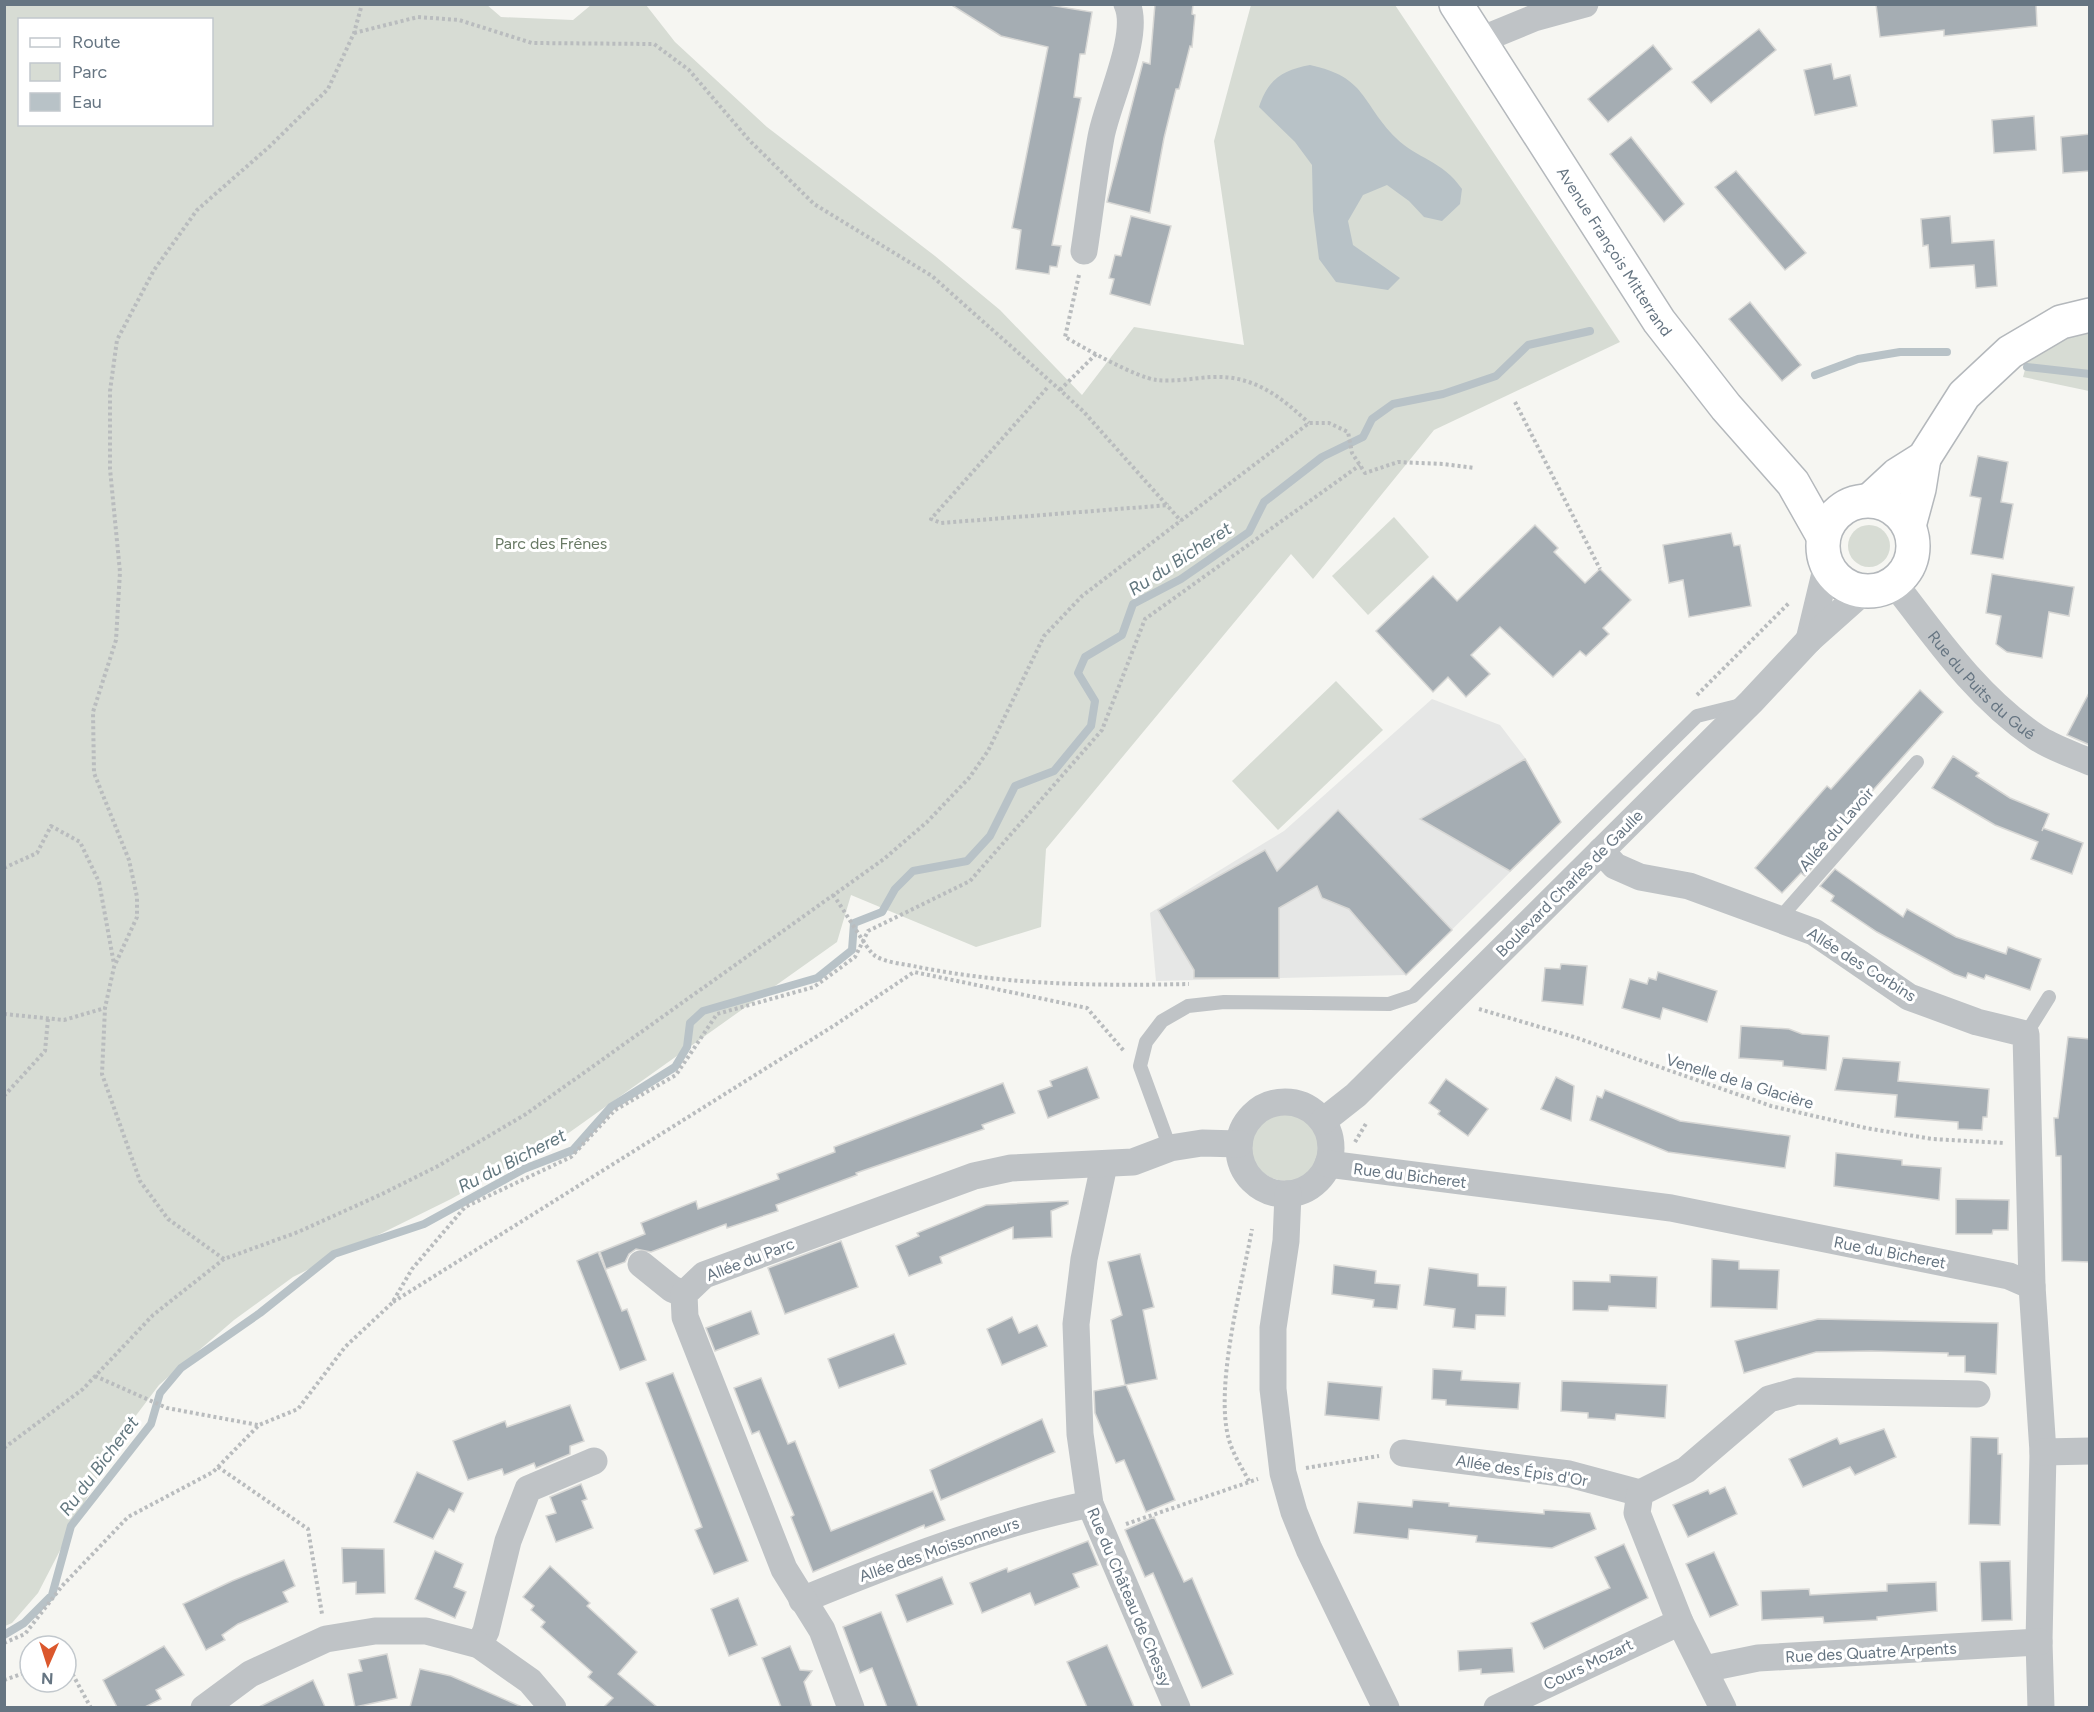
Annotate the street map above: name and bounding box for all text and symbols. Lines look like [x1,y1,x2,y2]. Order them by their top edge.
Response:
legend [18,18,213,126]
text: Route [72,31,121,53]
text: Parc [72,61,108,83]
text: Eau [72,91,102,113]
street label: Avenue François Mitterrand [1553,163,1676,340]
water label: Ru du Bicheret [1124,517,1236,601]
park label: Parc des Frênes [495,534,607,553]
street label: Rue du Puits du Gué [1924,627,2039,744]
street label: Allée du Lavoir [1795,783,1878,875]
street label: Boulevard Charles de Gaulle [1492,806,1647,961]
street label: Allée des Corbins [1804,923,1920,1005]
street label: Venelle de la Glacière [1664,1050,1816,1113]
water label: Ru du Bicheret [454,1124,570,1198]
street label: Rue du Bicheret [1352,1159,1468,1192]
street label: Rue du Bicheret [1832,1232,1948,1273]
street label: Allée du Parc [703,1234,797,1285]
water label: Ru du Bicheret [55,1412,143,1520]
street label: Allée des Épis d'Or [1455,1451,1590,1490]
street label: Rue du Château de Chessy [1083,1505,1176,1690]
street label: Allée des Moissonneurs [857,1513,1022,1586]
north arrow [18,1634,78,1694]
street label: Cours Mozart [1541,1635,1636,1694]
street label: Rue des Quatre Arpents [1785,1639,1957,1666]
text: N [41,1669,54,1688]

